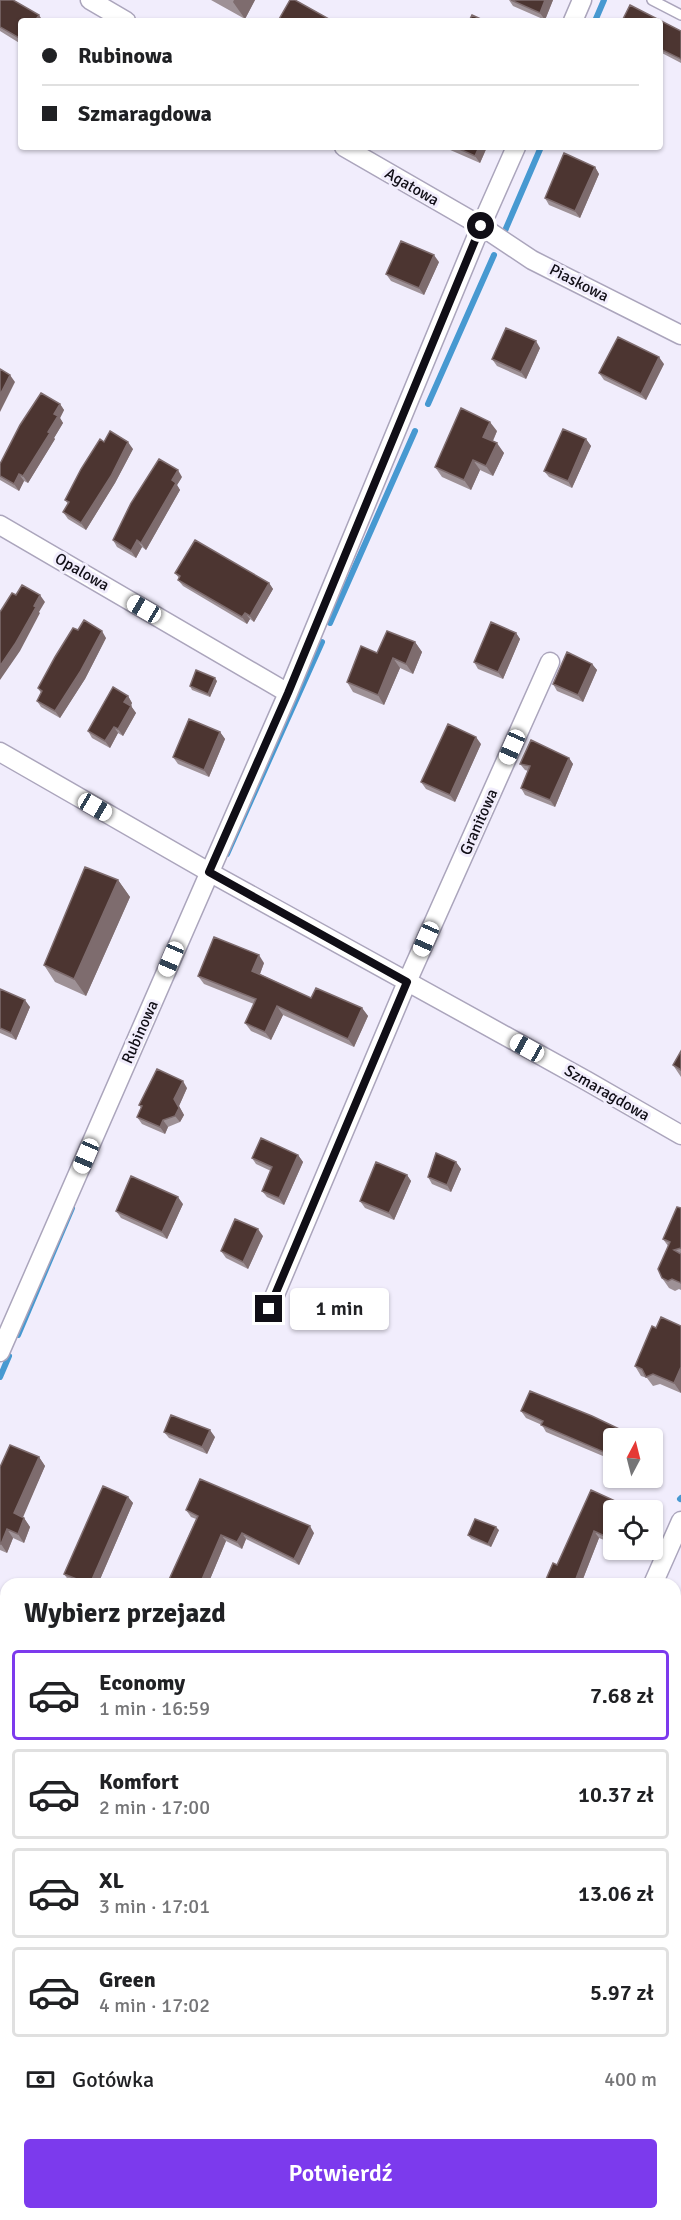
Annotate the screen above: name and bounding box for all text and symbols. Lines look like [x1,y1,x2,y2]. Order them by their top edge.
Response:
text: Rubinowa [78,42,173,69]
text: Szmaragdowa [78,100,212,127]
street label: Agatowa [381,164,443,210]
route start [467,212,494,239]
street label: Piaskowa [546,260,612,306]
street label: Opalowa [51,549,113,595]
car [124,592,164,626]
car [496,727,528,767]
street label: Granitowa [456,786,502,858]
car [75,790,115,824]
car [410,919,442,959]
car [156,939,186,979]
street label: Rubinowa [117,997,163,1067]
car [507,1031,547,1065]
street label: Szmaragdowa [561,1061,653,1125]
car [71,1136,101,1176]
callout: 1 min [290,1288,389,1330]
route end [255,1295,282,1322]
text: 1 min [316,1296,363,1321]
north arrow [603,1428,663,1488]
map controls [603,1428,663,1560]
button: locate [603,1500,663,1560]
text: Wybierz przejazd [24,1597,226,1630]
icon: car [27,1668,81,1722]
text: Economy [99,1669,185,1696]
text: 7.68 zł [590,1682,654,1709]
text: 1 min · 16:59 [99,1696,210,1721]
icon: car [27,1767,81,1821]
text: Komfort [99,1768,179,1795]
text: 10.37 zł [578,1781,654,1808]
text: 2 min · 17:00 [99,1795,210,1820]
icon: car [27,1866,81,1920]
text: XL [99,1867,124,1894]
text: 13.06 zł [578,1880,654,1907]
text: 3 min · 17:01 [99,1894,210,1919]
icon: car [27,1965,81,2019]
text: Green [99,1966,156,1993]
text: 5.97 zł [590,1979,654,2006]
text: 4 min · 17:02 [99,1993,210,2018]
icon: cash [24,2063,57,2096]
text: Gotówka [72,2066,154,2093]
text: 400 m [604,2067,657,2092]
button: Potwierdź [24,2139,657,2208]

